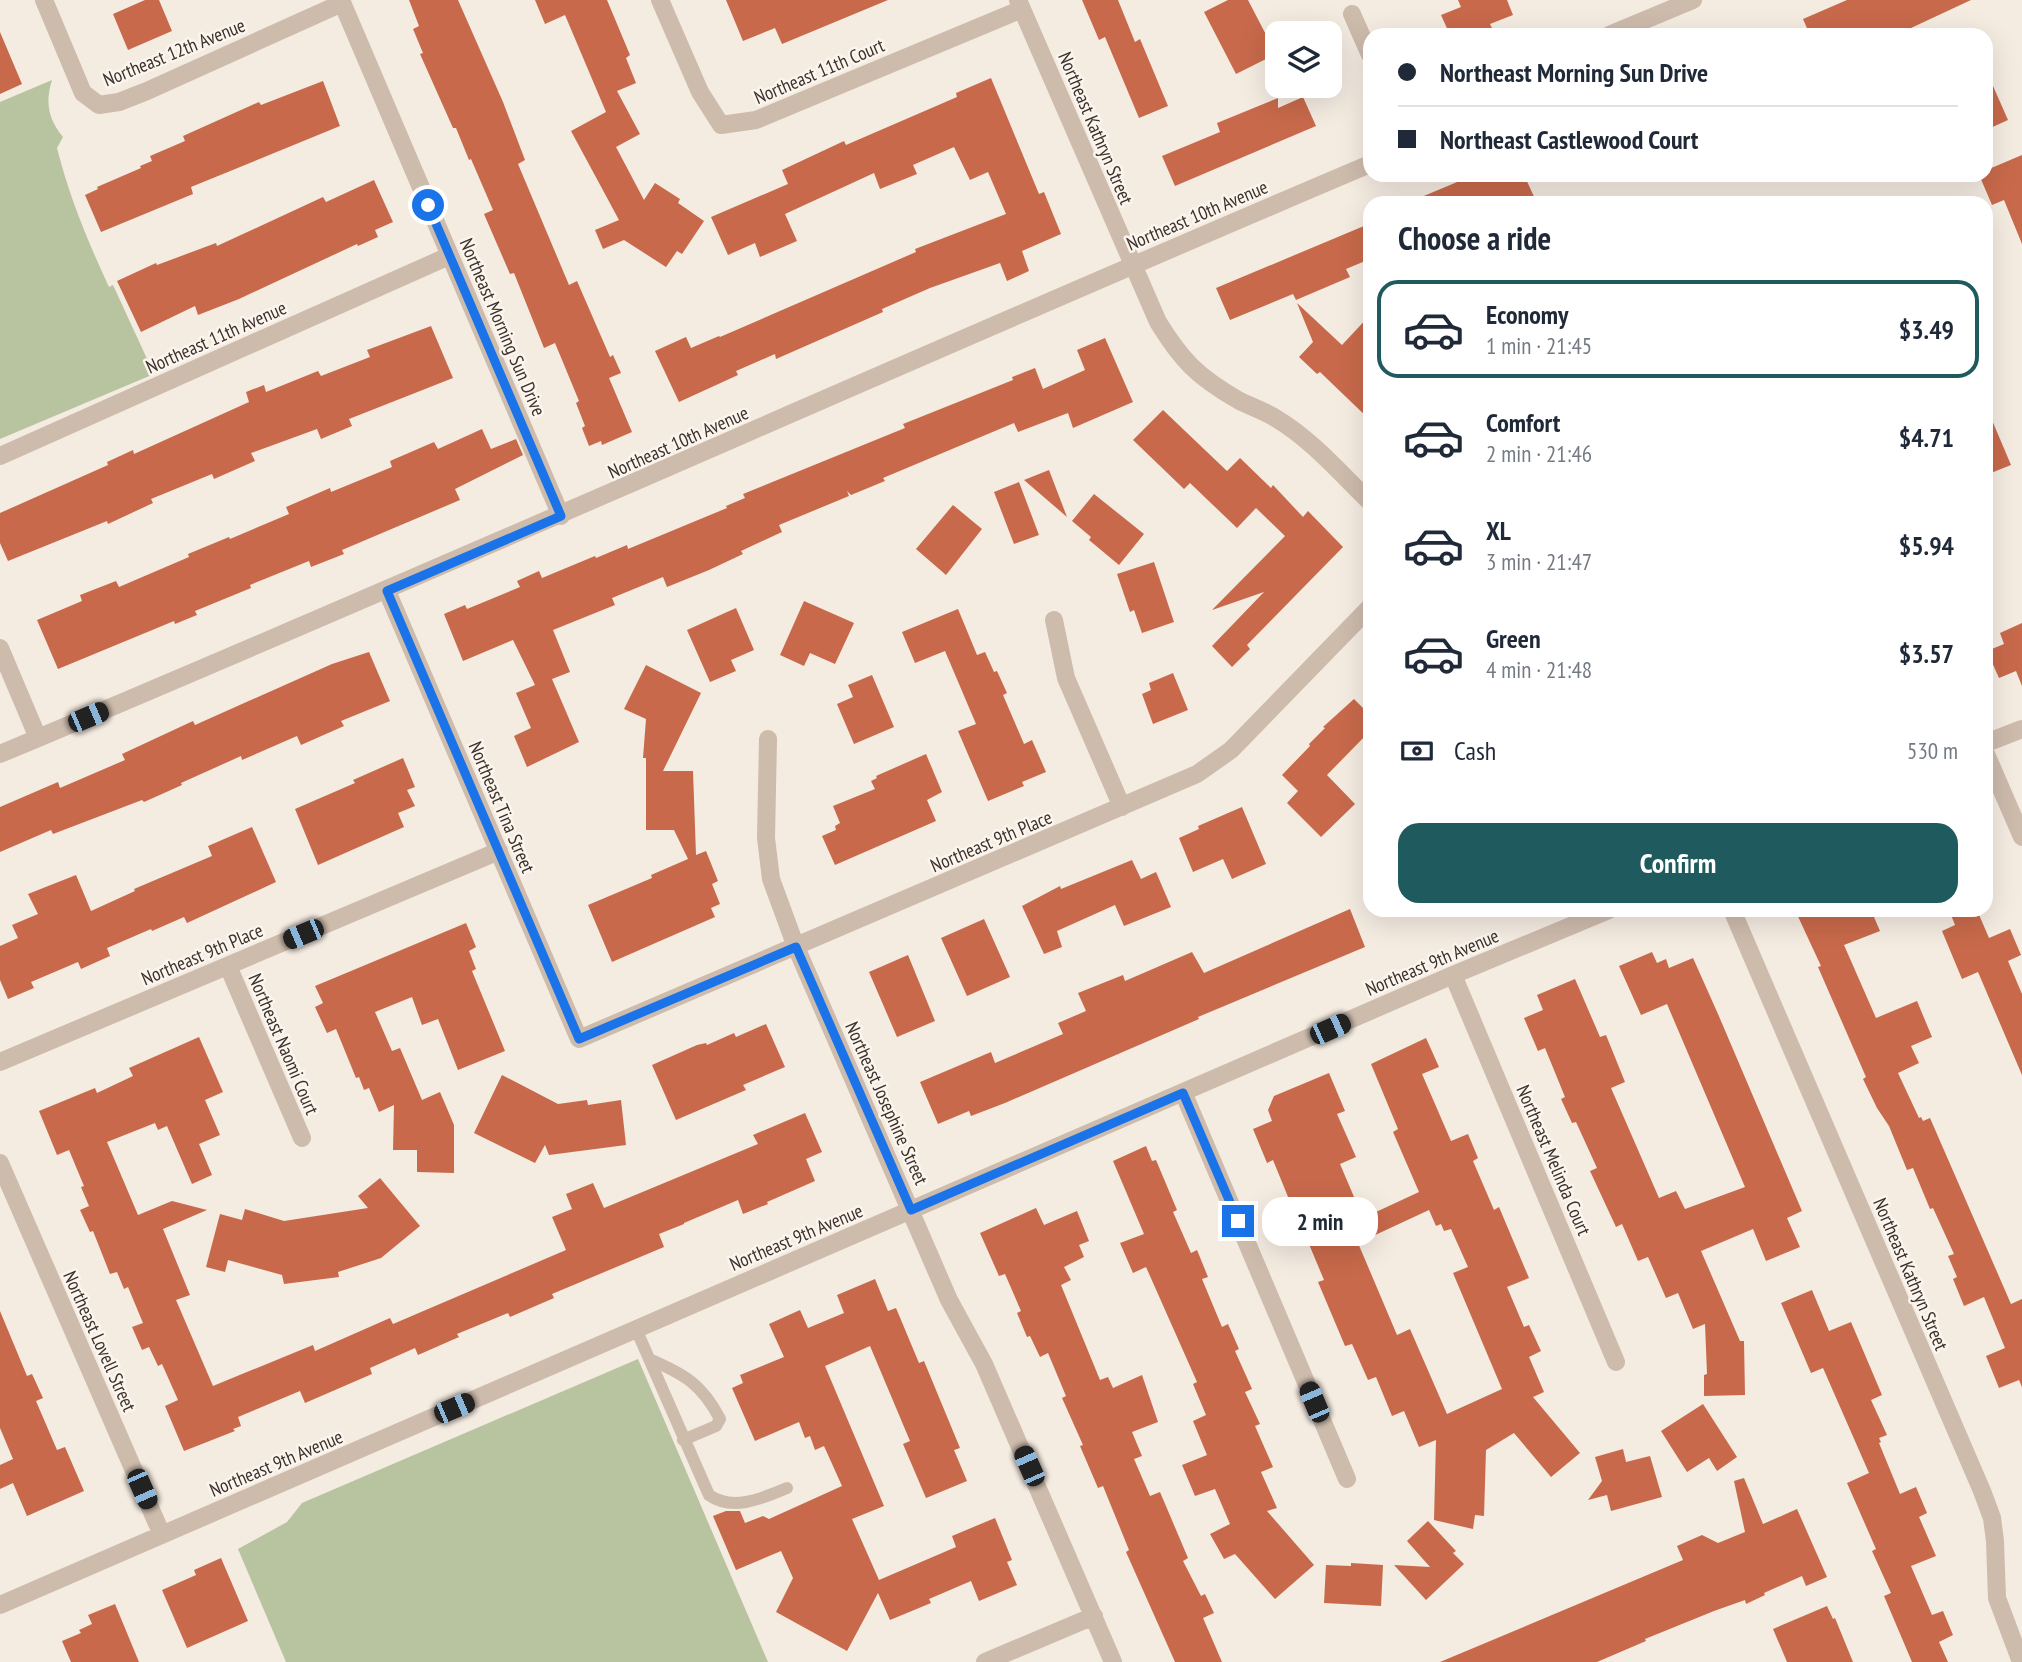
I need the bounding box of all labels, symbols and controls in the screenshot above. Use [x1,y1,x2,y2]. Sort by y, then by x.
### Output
street label: Northeast 12th Avenue [99,13,249,91]
map controls [1265,21,1342,98]
button: layers [1265,21,1342,98]
street label: Northeast 11th Court [750,32,888,109]
street label: Northeast Kathryn Street [1053,48,1139,208]
text: Northeast Morning Sun Drive [1440,56,1708,89]
text: Northeast Castlewood Court [1440,123,1698,156]
street label: Northeast 10th Avenue [1123,174,1271,256]
route start [412,189,444,221]
text: Choose a ride [1398,217,1551,259]
street label: Northeast Morning Sun Drive [455,235,551,420]
street label: Northeast 11th Avenue [142,295,290,379]
icon: car [1402,298,1465,361]
text: Economy [1486,298,1568,331]
text: $3.49 [1899,313,1954,346]
text: 1 min · 21:45 [1486,331,1592,360]
street label: Northeast 10th Avenue [604,400,752,484]
icon: car [1402,406,1465,469]
text: Comfort [1486,406,1560,439]
text: $4.71 [1899,421,1954,454]
text: 2 min · 21:46 [1486,439,1592,468]
icon: car [1402,514,1465,577]
text: XL [1486,514,1511,547]
text: $5.94 [1899,529,1954,562]
text: 3 min · 21:47 [1486,547,1592,576]
icon: car [1402,622,1465,685]
text: Green [1486,622,1541,655]
text: $3.57 [1899,637,1954,670]
text: 4 min · 21:48 [1486,655,1592,684]
car [65,699,112,735]
icon: cash [1398,732,1436,770]
text: Cash [1454,734,1496,767]
text: 530 m [1907,736,1958,765]
street label: Northeast Tina Street [464,738,541,877]
street label: Northeast 9th Place [927,805,1056,877]
button: Confirm [1398,823,1958,903]
car [280,916,327,952]
street label: Northeast 9th Place [138,918,267,990]
street label: Northeast 9th Avenue [1362,923,1502,1001]
street label: Northeast Naomi Court [243,970,325,1119]
car [1307,1011,1354,1047]
street label: Northeast Josephine Street [840,1018,934,1189]
street label: Northeast Melinda Court [1511,1081,1597,1240]
street label: Northeast Kathryn Street [1868,1194,1954,1354]
callout: 2 min [1262,1196,1378,1246]
street label: Northeast 9th Avenue [726,1198,866,1276]
route end [1222,1205,1254,1237]
text: 2 min [1297,1207,1343,1236]
street label: Northeast Lovell Street [58,1267,142,1416]
car [1297,1379,1332,1425]
car [431,1390,478,1426]
street label: Northeast 9th Avenue [206,1424,346,1502]
car [1011,1443,1048,1489]
car [124,1466,161,1512]

